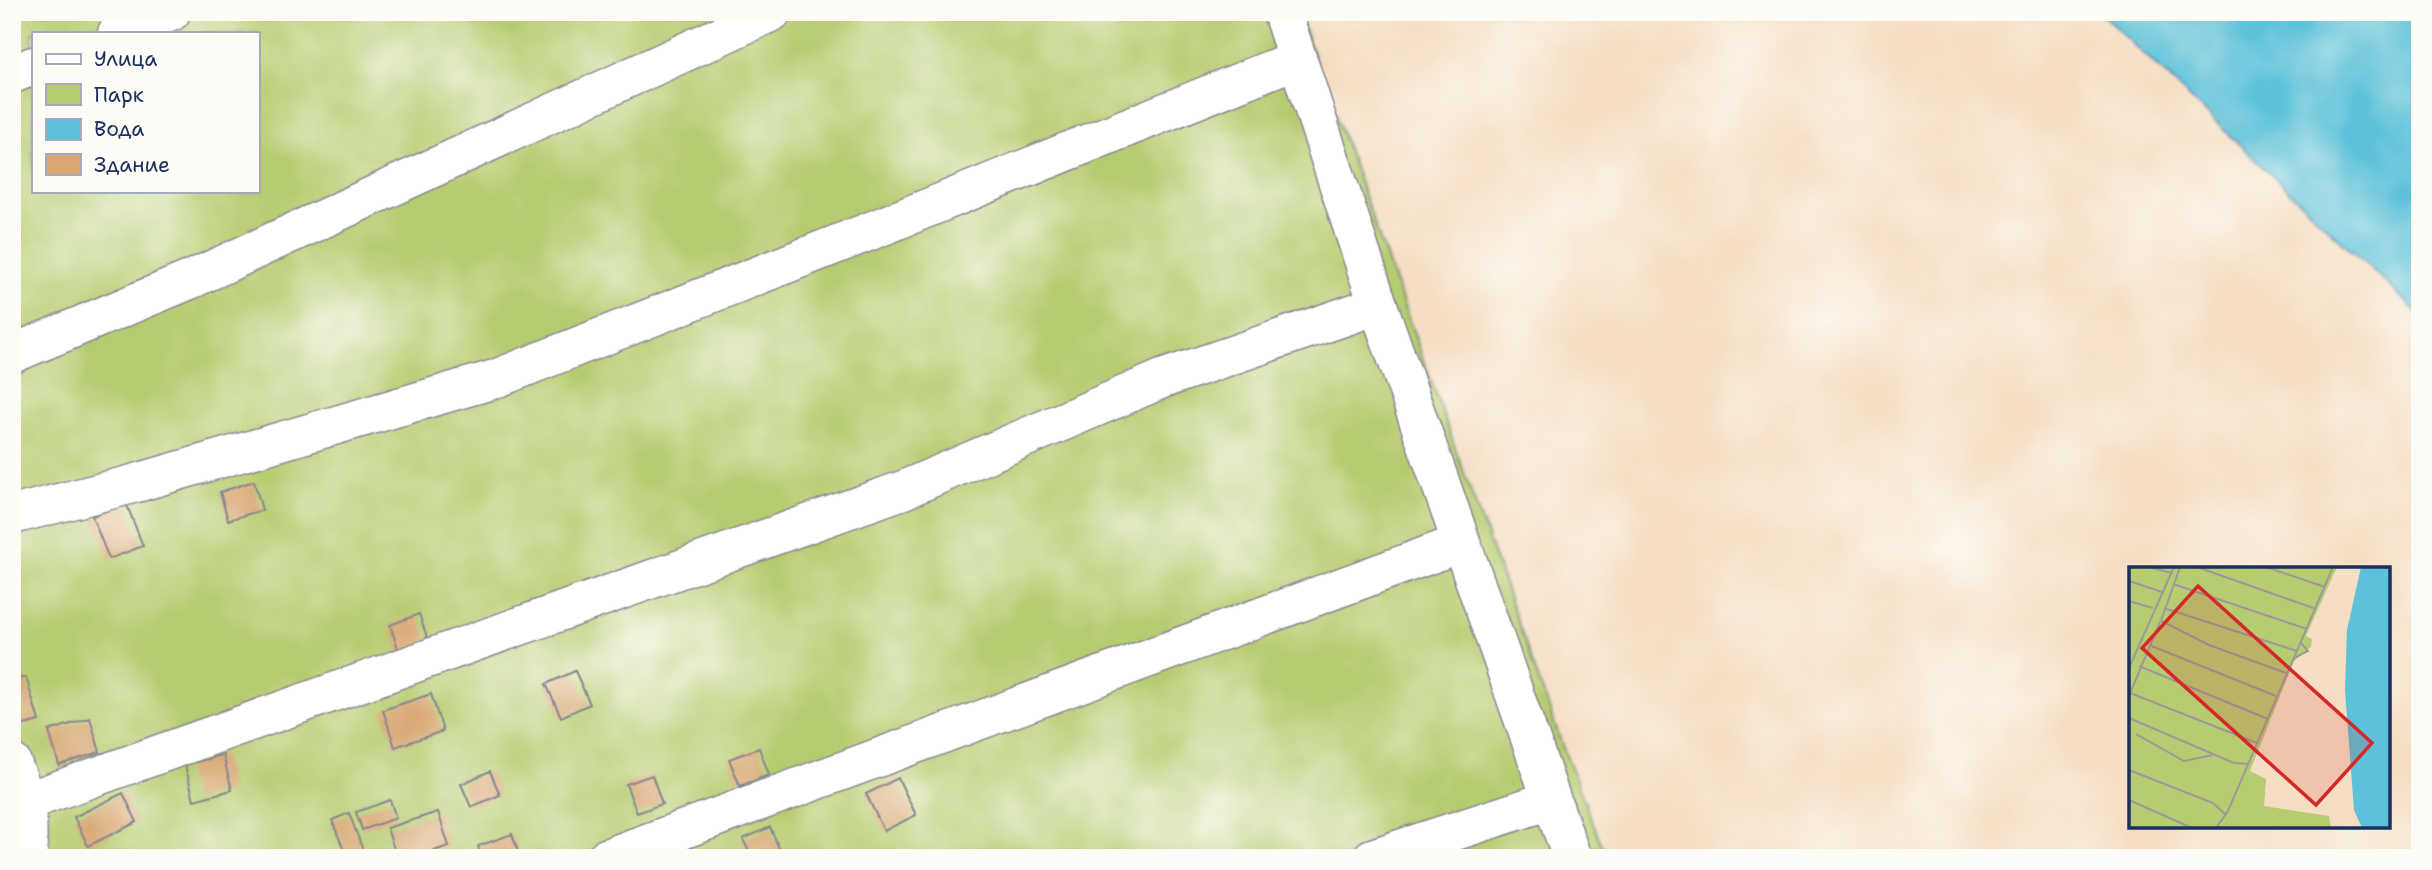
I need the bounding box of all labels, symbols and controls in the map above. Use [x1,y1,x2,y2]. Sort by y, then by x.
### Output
legend [32,32,259,192]
text: Улица [94,45,157,73]
text: Парк [94,81,144,109]
text: Вода [94,115,144,143]
text: Здание [94,151,170,179]
inset map [2129,567,2390,828]

